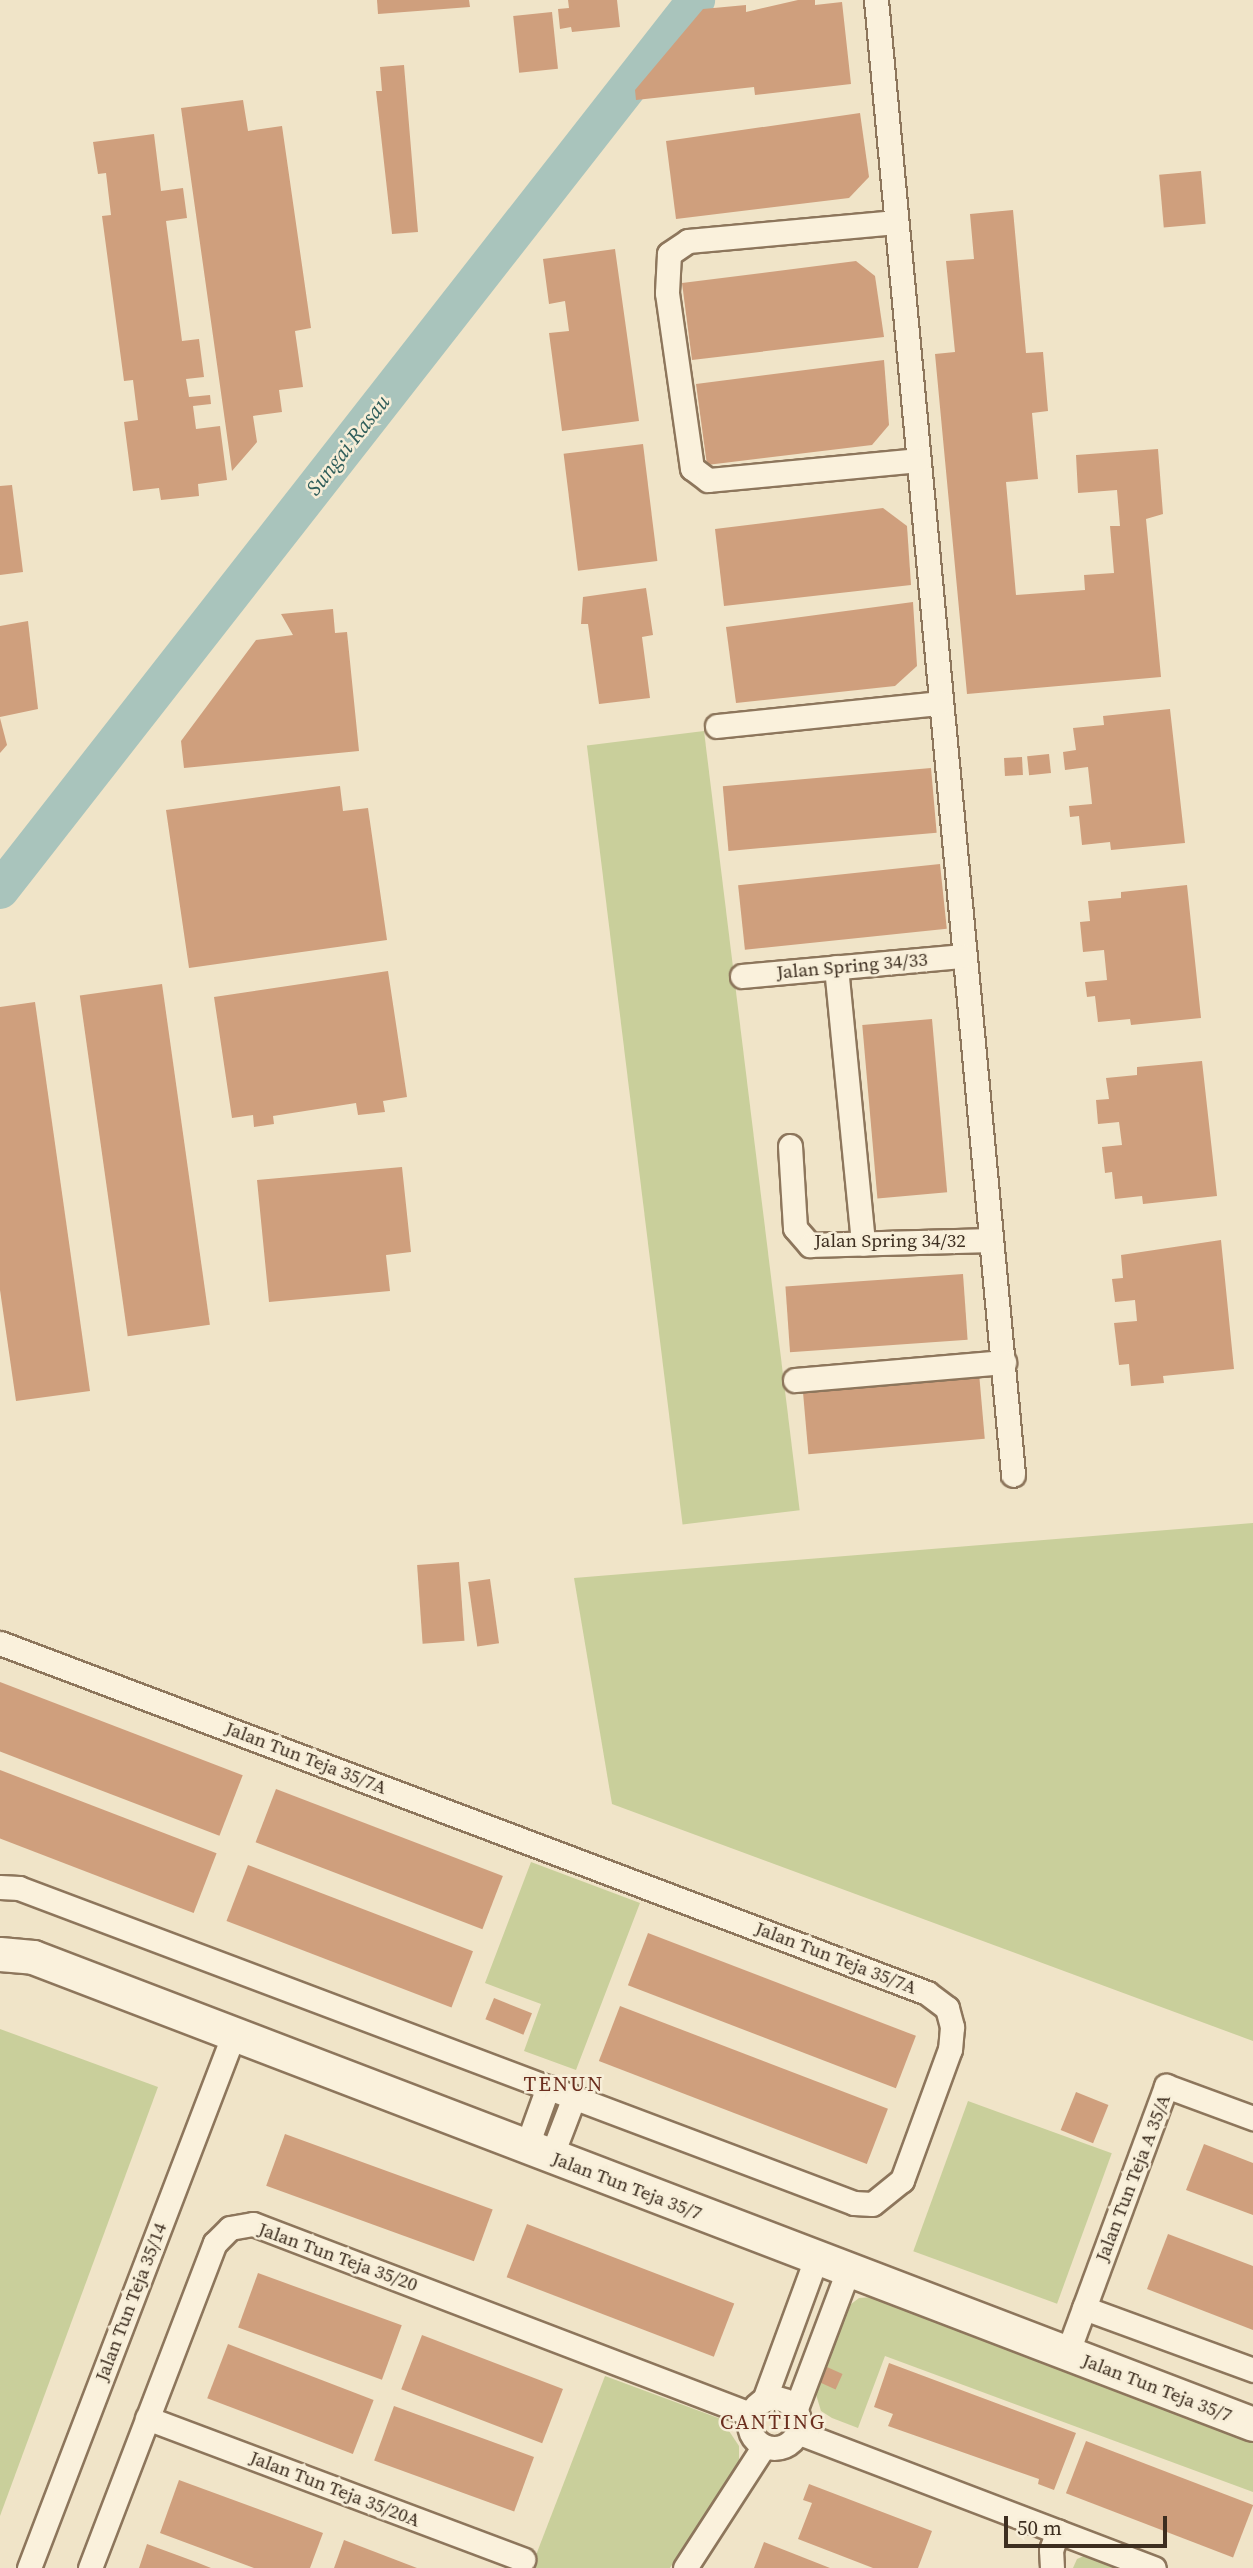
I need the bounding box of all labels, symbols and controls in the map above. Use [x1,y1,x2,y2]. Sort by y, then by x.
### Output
water label: Sungai Rasau [301,390,395,500]
street label: Jalan Spring 34/33 [775,948,929,984]
street label: Jalan Spring 34/32 [814,1230,966,1252]
street label: Jalan Tun Teja 35/7A [222,1717,390,1799]
street label: Jalan Tun Teja 35/7A [752,1917,920,1999]
district label: TENUN [524,2071,604,2097]
street label: Jalan Tun Teja A 35/A [1090,2091,1176,2265]
street label: Jalan Tun Teja 35/7 [549,2147,705,2225]
street label: Jalan Tun Teja 35/20 [255,2217,421,2297]
street label: Jalan Tun Teja 35/14 [90,2219,172,2385]
street label: Jalan Tun Teja 35/7 [1079,2349,1235,2427]
district label: CANTING [721,2409,825,2435]
street label: Jalan Tun Teja 35/20A [246,2446,424,2532]
scale bar [1008,2502,1171,2546]
text: 50 m [1017,2513,1062,2542]

